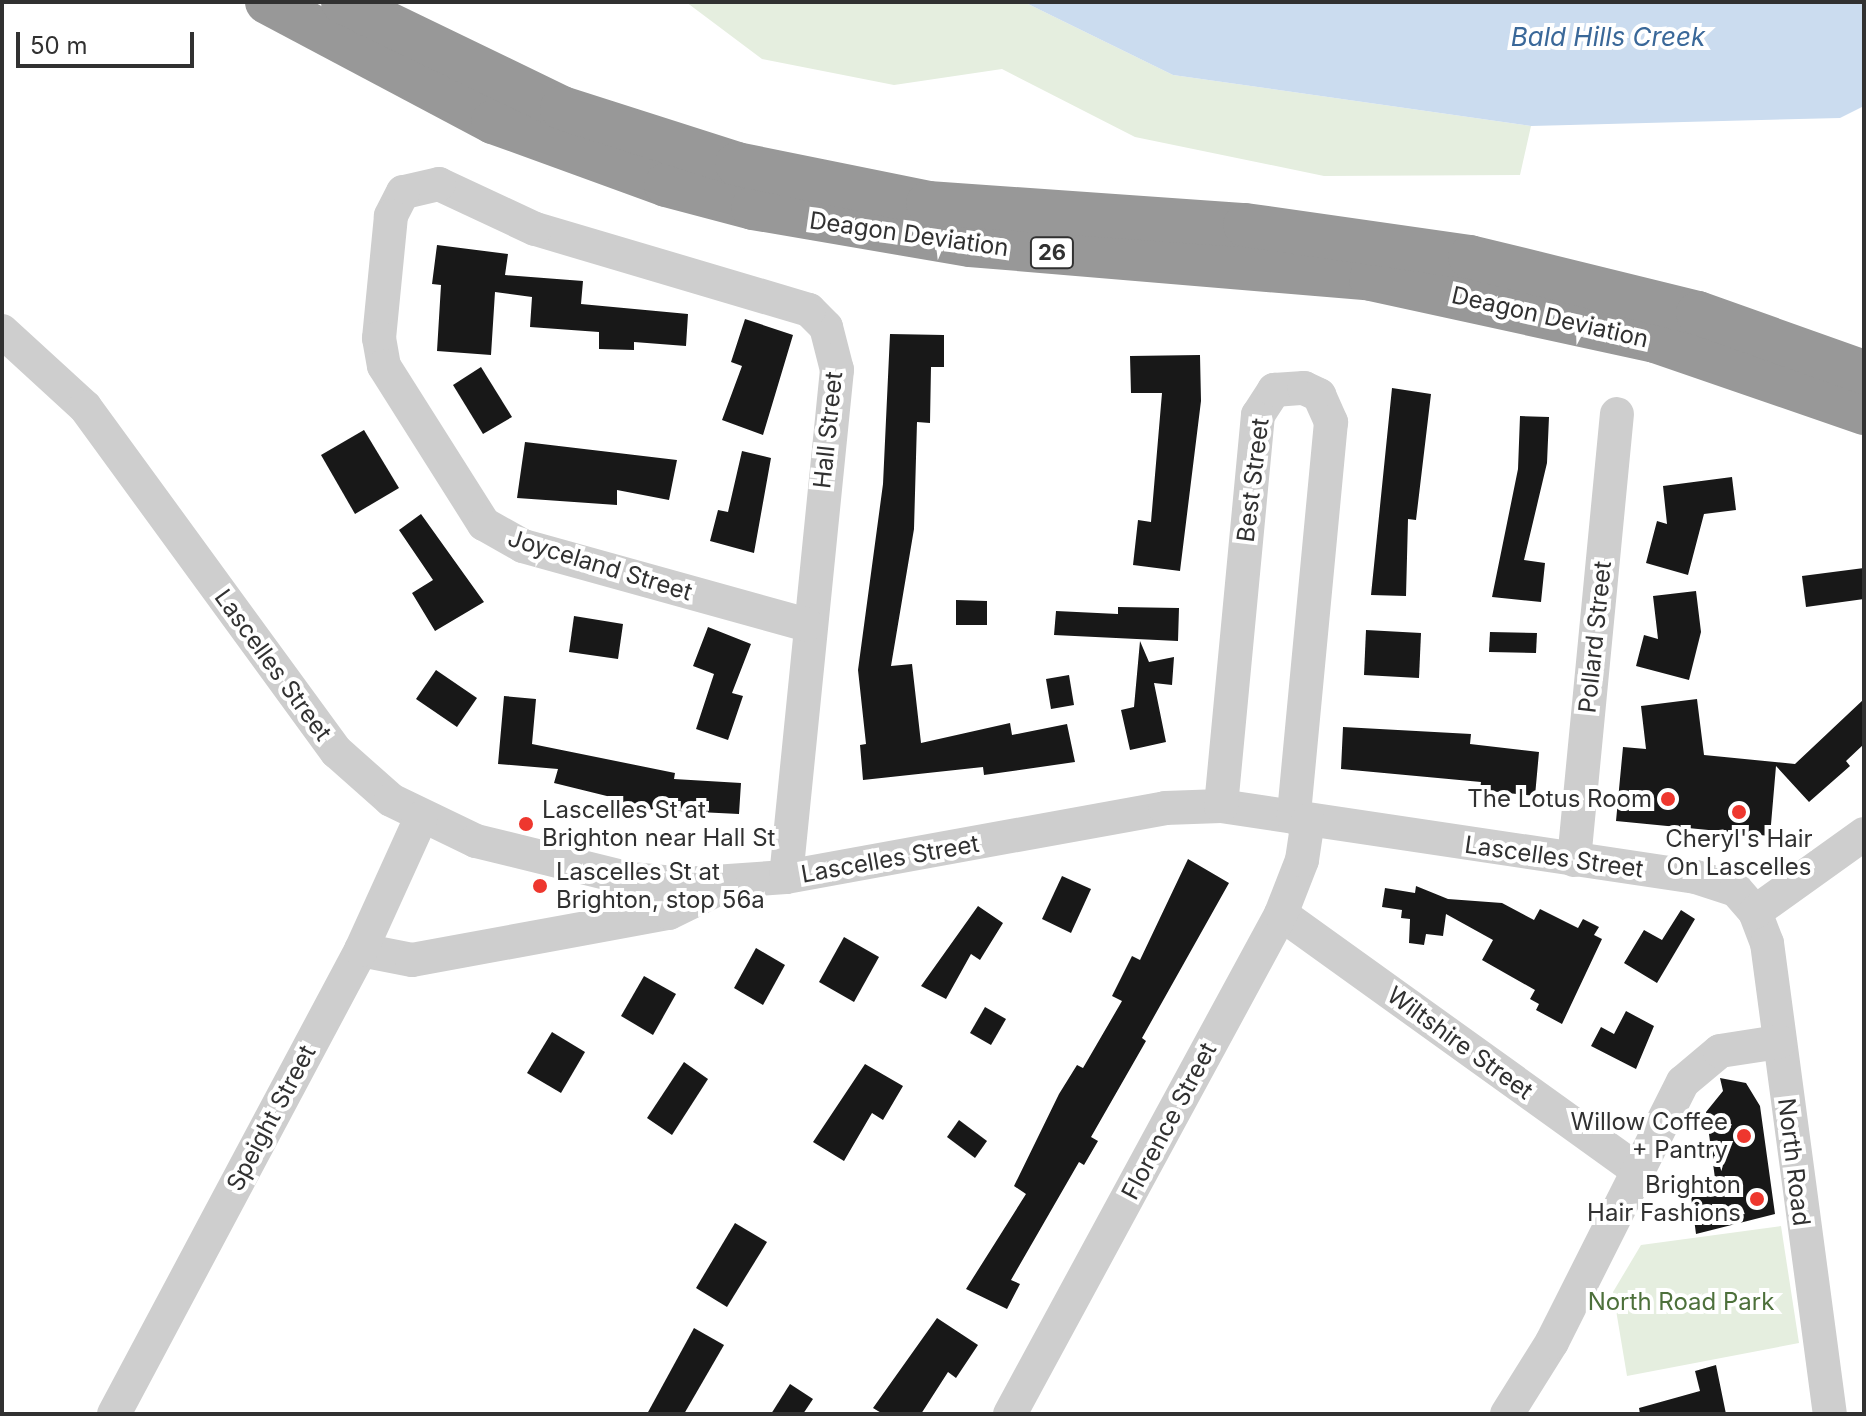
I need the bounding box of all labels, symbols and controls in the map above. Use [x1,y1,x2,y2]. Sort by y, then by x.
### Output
scale bar [20,16,198,66]
water label: Bald Hills Creek [1511,21,1705,53]
text: 50 m [30,31,88,60]
street label: Deagon Deviation [808,206,1010,262]
road number: 26 [1028,235,1076,271]
street label: Deagon Deviation [1449,280,1651,354]
street label: Hall Street [808,370,848,490]
street label: Best Street [1231,416,1275,544]
street label: Joyceland Street [504,523,696,607]
street label: Pollard Street [1573,560,1617,714]
street label: Lascelles Street [208,584,338,746]
place label: The Lotus Room [1467,785,1652,813]
marker: The Lotus Room [1659,790,1677,808]
place label: Lascelles St at Brighton near Hall St [542,796,775,852]
marker: Cheryl's Hair On Lascelles [1730,803,1748,821]
marker: Lascelles St at Brighton near Hall St [517,815,535,833]
place label: Cheryl's Hair On Lascelles [1665,825,1813,881]
street label: Lascelles Street [799,829,981,889]
street label: Lascelles Street [1463,830,1645,884]
place label: Lascelles St at Brighton, stop 56a [556,858,765,914]
marker: Lascelles St at Brighton, stop 56a [531,877,549,895]
street label: Wiltshire Street [1382,981,1538,1105]
street label: Florence Street [1116,1038,1222,1204]
street label: Speight Street [220,1040,322,1196]
street label: North Road [1772,1096,1816,1228]
place label: Willow Coffee + Pantry [1571,1108,1728,1164]
marker: Willow Coffee + Pantry [1735,1127,1753,1145]
place label: Brighton Hair Fashions [1587,1171,1741,1227]
marker: Brighton Hair Fashions [1748,1190,1766,1208]
park label: North Road Park [1588,1288,1774,1316]

